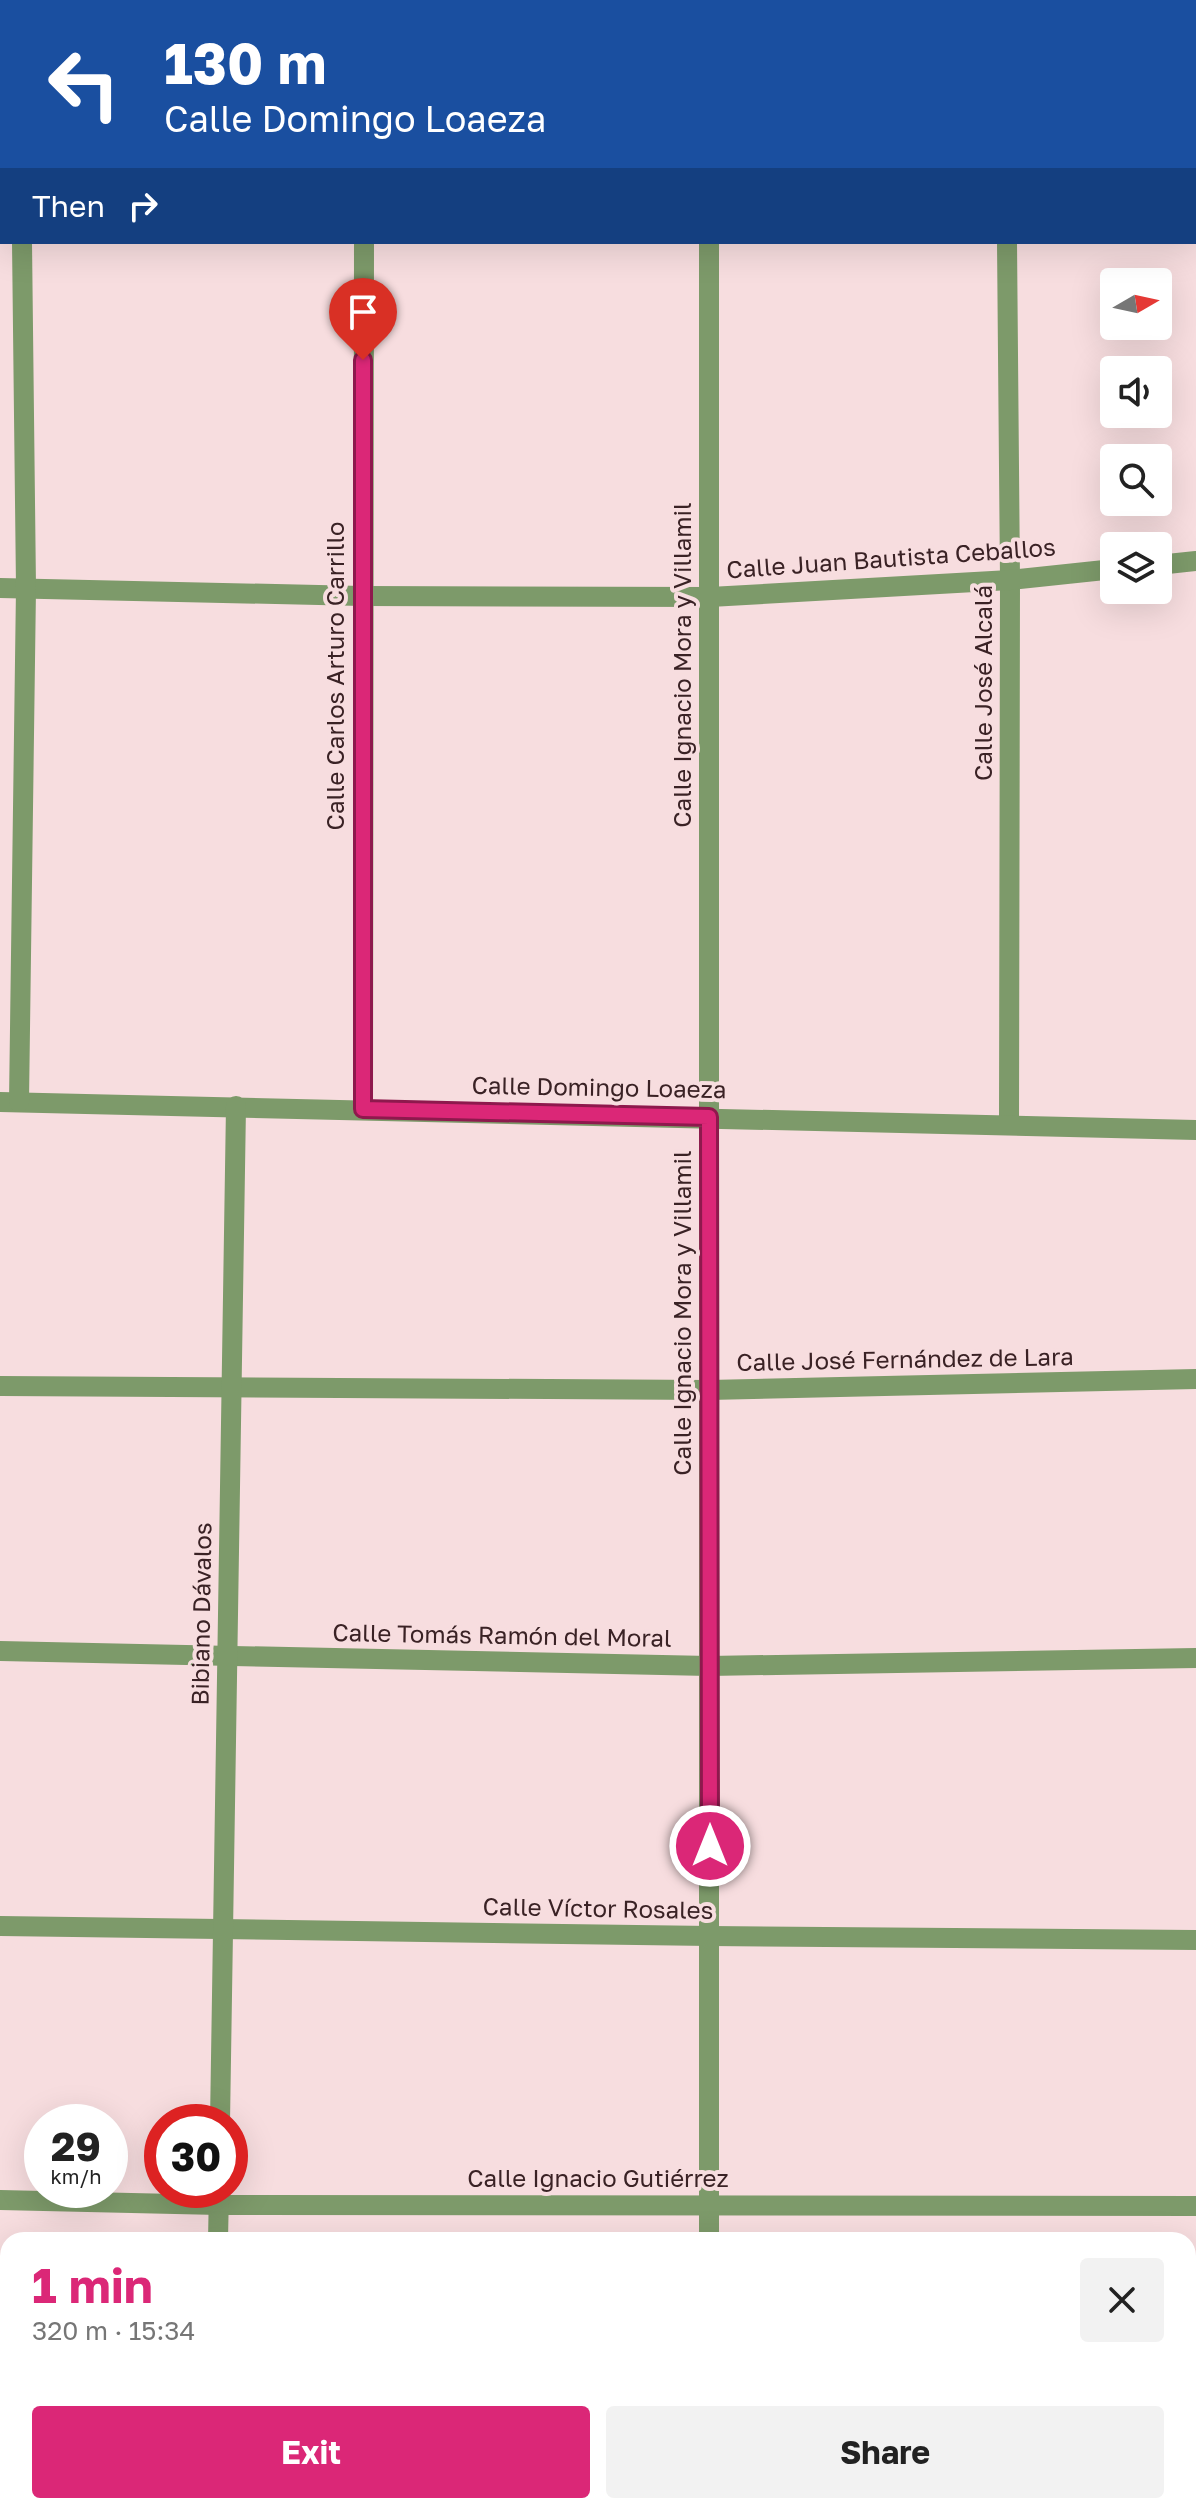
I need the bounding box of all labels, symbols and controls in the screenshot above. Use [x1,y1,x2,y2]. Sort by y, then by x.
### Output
text: 130 m [164,29,326,96]
icon: left [32,32,136,136]
text: Calle Domingo Loaeza [164,97,546,140]
icon: right [121,184,165,228]
text: Then [32,188,105,224]
north arrow [1100,268,1172,340]
map controls [1100,268,1172,604]
pin [329,278,397,360]
icon: arrive [341,290,385,334]
button: sound [1100,356,1172,428]
button: search [1100,444,1172,516]
street label: Calle Ignacio Mora y Villamil [667,502,696,828]
street label: Calle Carlos Arturo Carrillo [320,522,349,830]
street label: Calle Juan Bautista Ceballos [725,532,1056,583]
button: layers [1100,532,1172,604]
street label: Calle José Alcalá [968,585,997,781]
street label: Calle Domingo Loaeza [471,1070,727,1103]
street label: Calle Ignacio Mora y Villamil [667,1150,696,1476]
street label: Calle José Fernández de Lara [736,1341,1074,1376]
street label: Bibiano Dávalos [184,1522,217,1706]
street label: Calle Tomás Ramón del Moral [332,1617,672,1652]
position arrow [668,1804,752,1888]
street label: Calle Víctor Rosales [482,1891,714,1924]
speed limit sign: 30 [144,2104,248,2208]
text: 29 [51,2122,101,2170]
street label: Calle Ignacio Gutiérrez [467,2163,729,2192]
text: km/h [51,2164,101,2188]
text: 1 min [32,2256,153,2314]
button: close [1080,2258,1164,2342]
text: 320 m · 15:34 [32,2315,195,2346]
button: Exit [32,2406,590,2498]
button: Share [606,2406,1164,2498]

